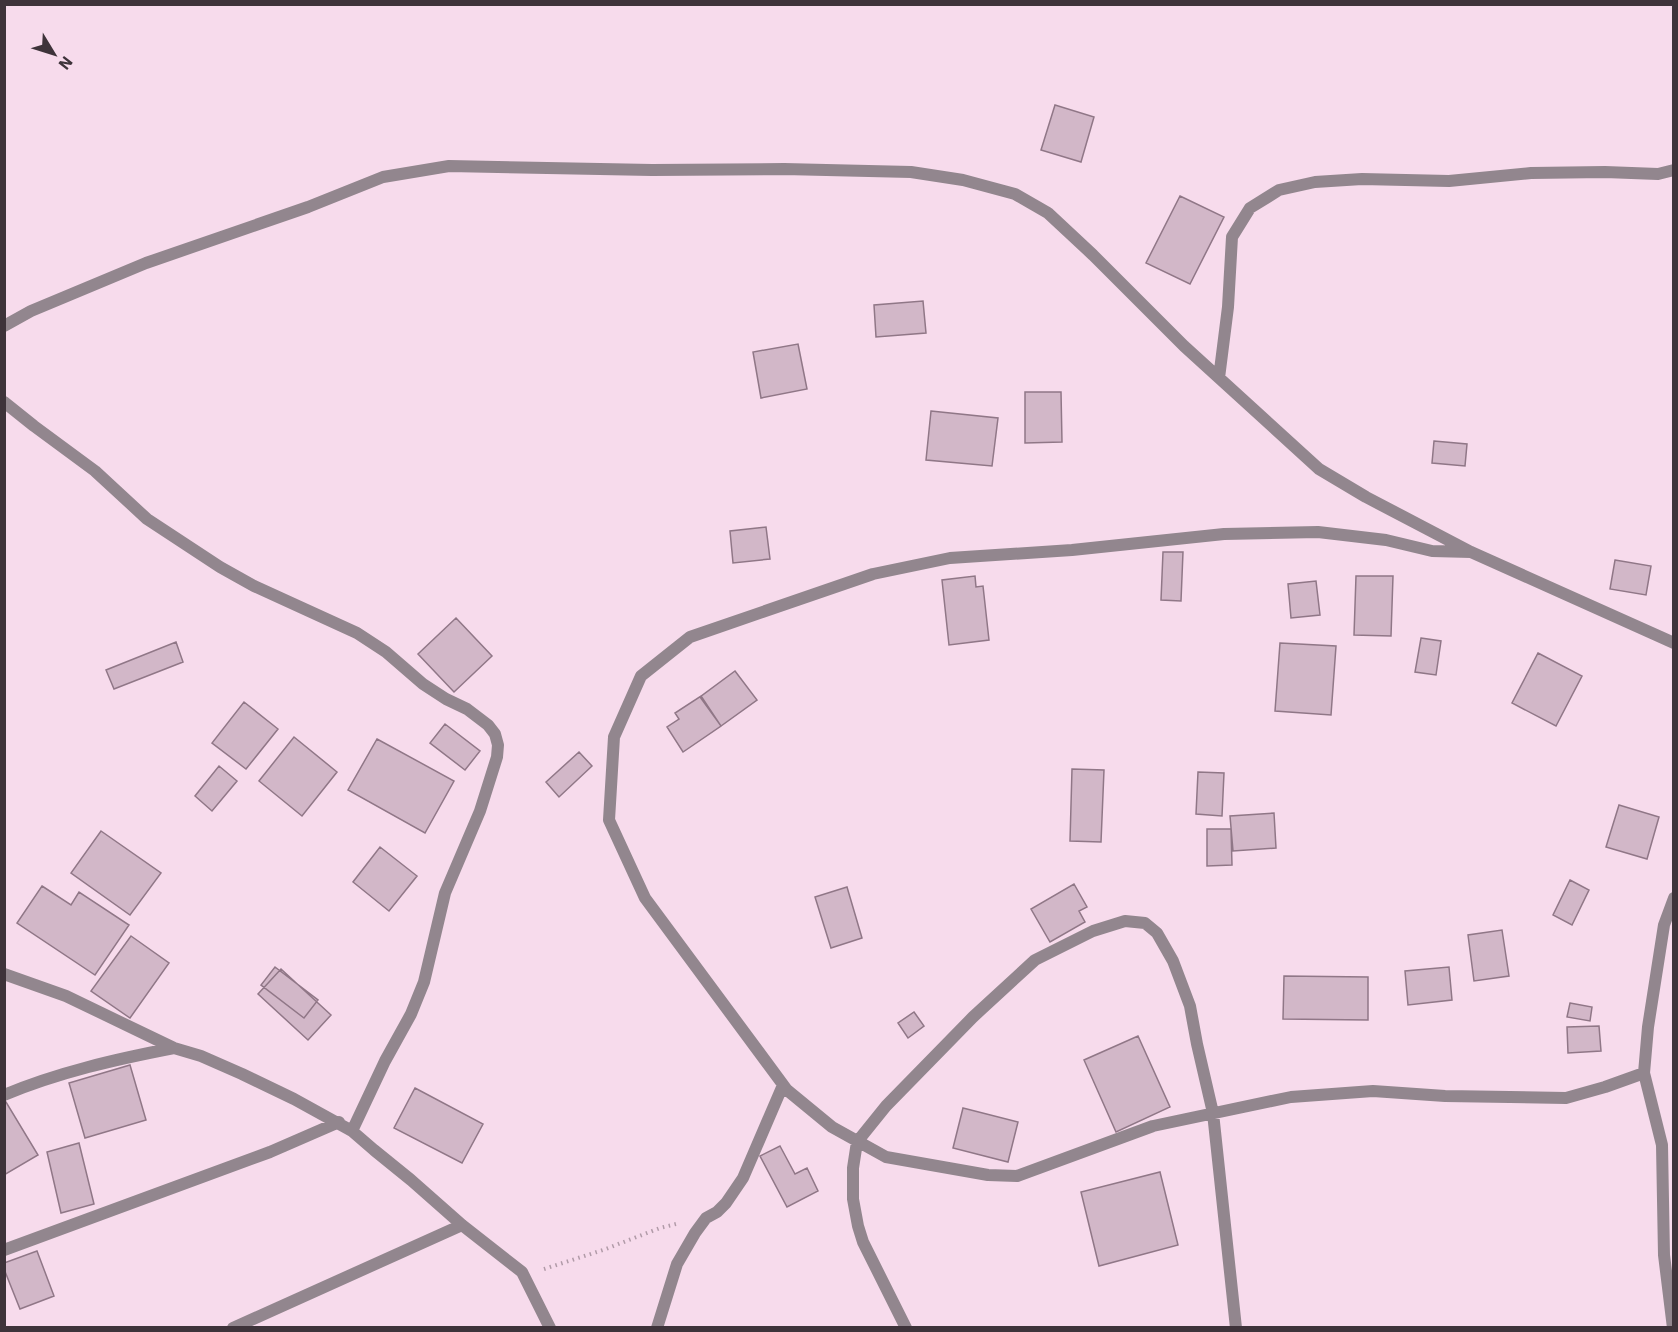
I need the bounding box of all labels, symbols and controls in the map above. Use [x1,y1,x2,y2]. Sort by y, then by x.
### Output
north arrow [24,24,84,84]
text: N [54,53,77,74]

